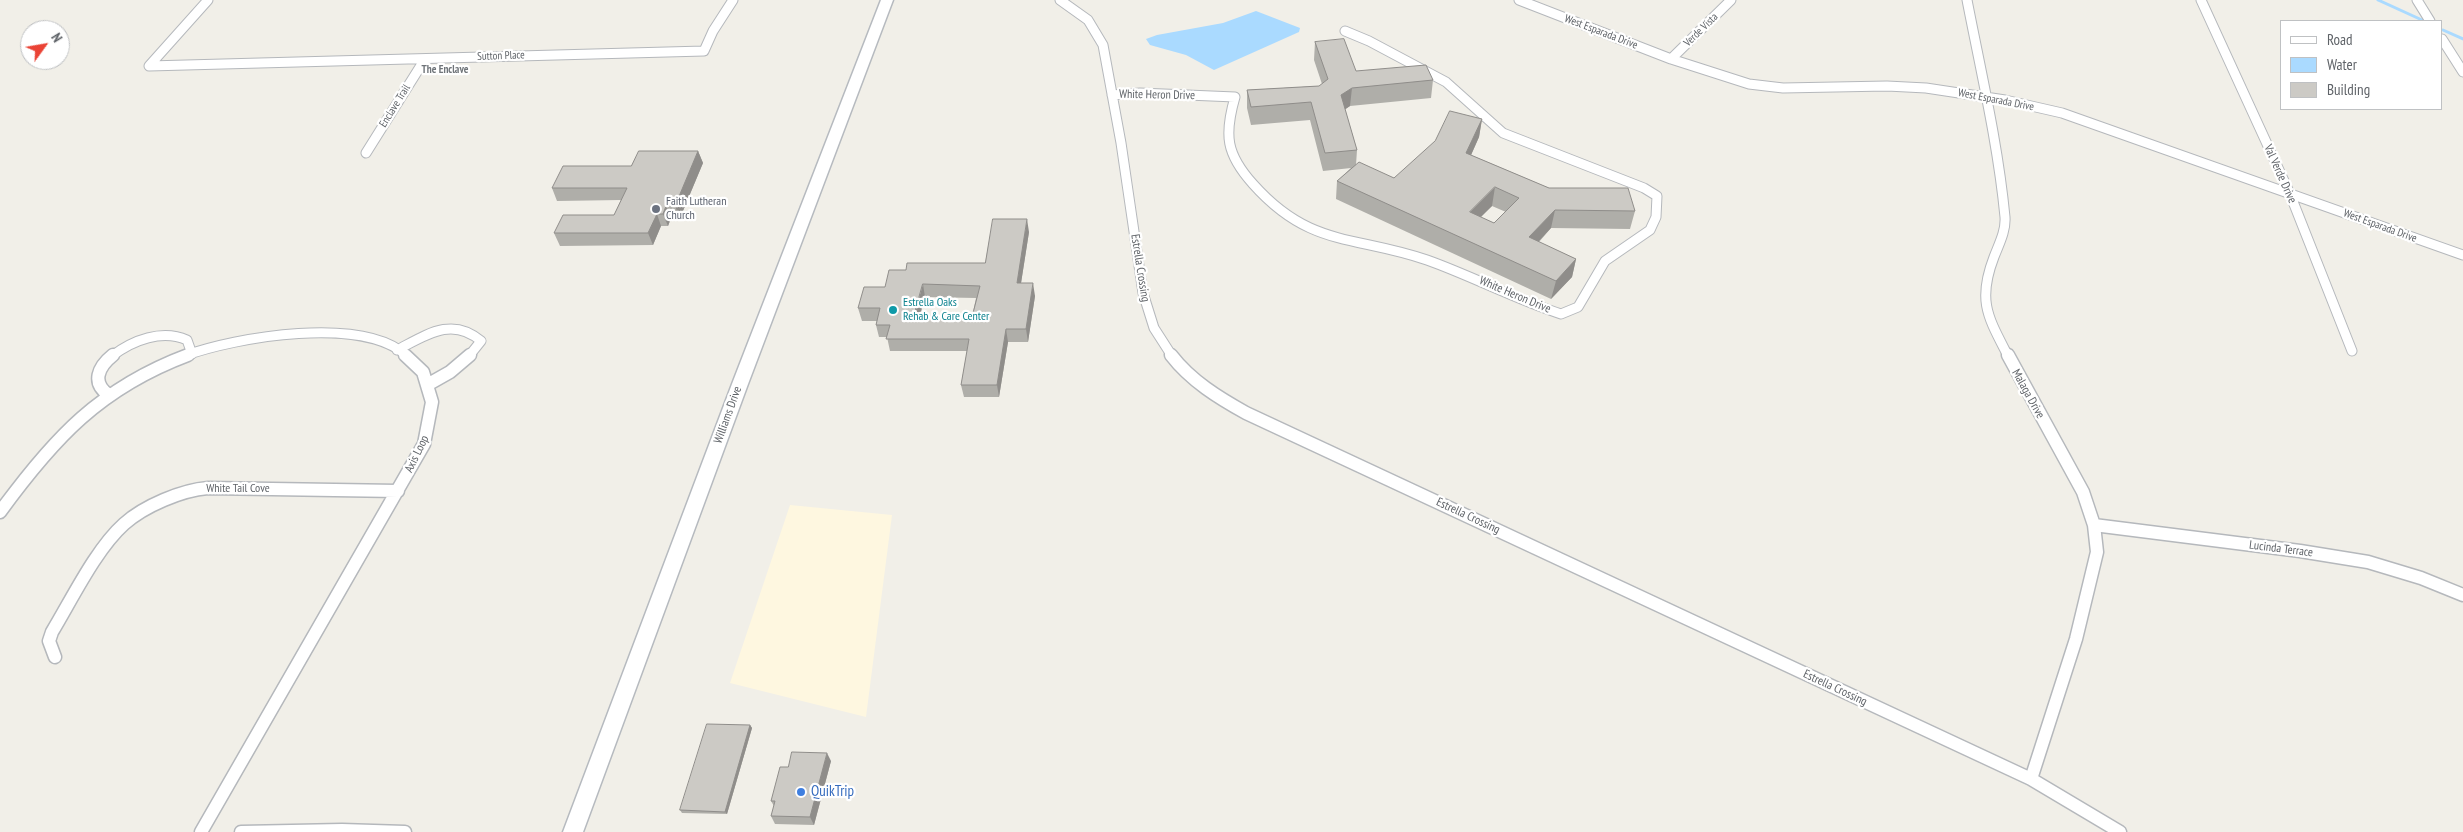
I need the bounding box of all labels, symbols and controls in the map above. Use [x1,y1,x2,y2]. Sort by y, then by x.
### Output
street label: Verde Vista [1681,11,1721,49]
street label: West Esparada Drive [1563,12,1639,52]
north arrow [20,20,70,70]
legend [2280,20,2443,110]
text: N [47,30,67,46]
text: Road [2327,30,2353,49]
street label: Sutton Place [477,49,525,63]
text: Water [2327,55,2357,74]
district label: The Enclave [422,63,468,77]
text: Building [2327,80,2370,99]
street label: Enclave Trail [377,82,413,130]
street label: West Esparada Drive [1957,86,2035,114]
street label: White Heron Drive [1119,87,1195,103]
street label: Val Verde Drive [2261,142,2299,206]
place label: Faith Lutheran Church [666,195,726,223]
marker: Faith Lutheran Church [650,203,662,215]
street label: West Esparada Drive [2342,207,2418,245]
street label: Estrella Crossing [1128,233,1152,303]
street label: White Heron Drive [1477,273,1553,317]
place label: Estrella Oaks Rehab & Care Center [903,296,989,324]
marker: Estrella Oaks Rehab & Care Center [887,304,899,316]
street label: Malaga Drive [2009,367,2047,421]
street label: Williams Drive [711,384,745,446]
street label: Axis Loop [402,433,432,475]
street label: White Tail Cove [206,482,270,496]
street label: Estrella Crossing [1434,495,1502,537]
street label: Lucinda Terrace [2248,538,2314,560]
street label: Estrella Crossing [1801,667,1869,709]
place label: QuikTrip [811,783,854,801]
marker: QuikTrip [795,786,807,798]

